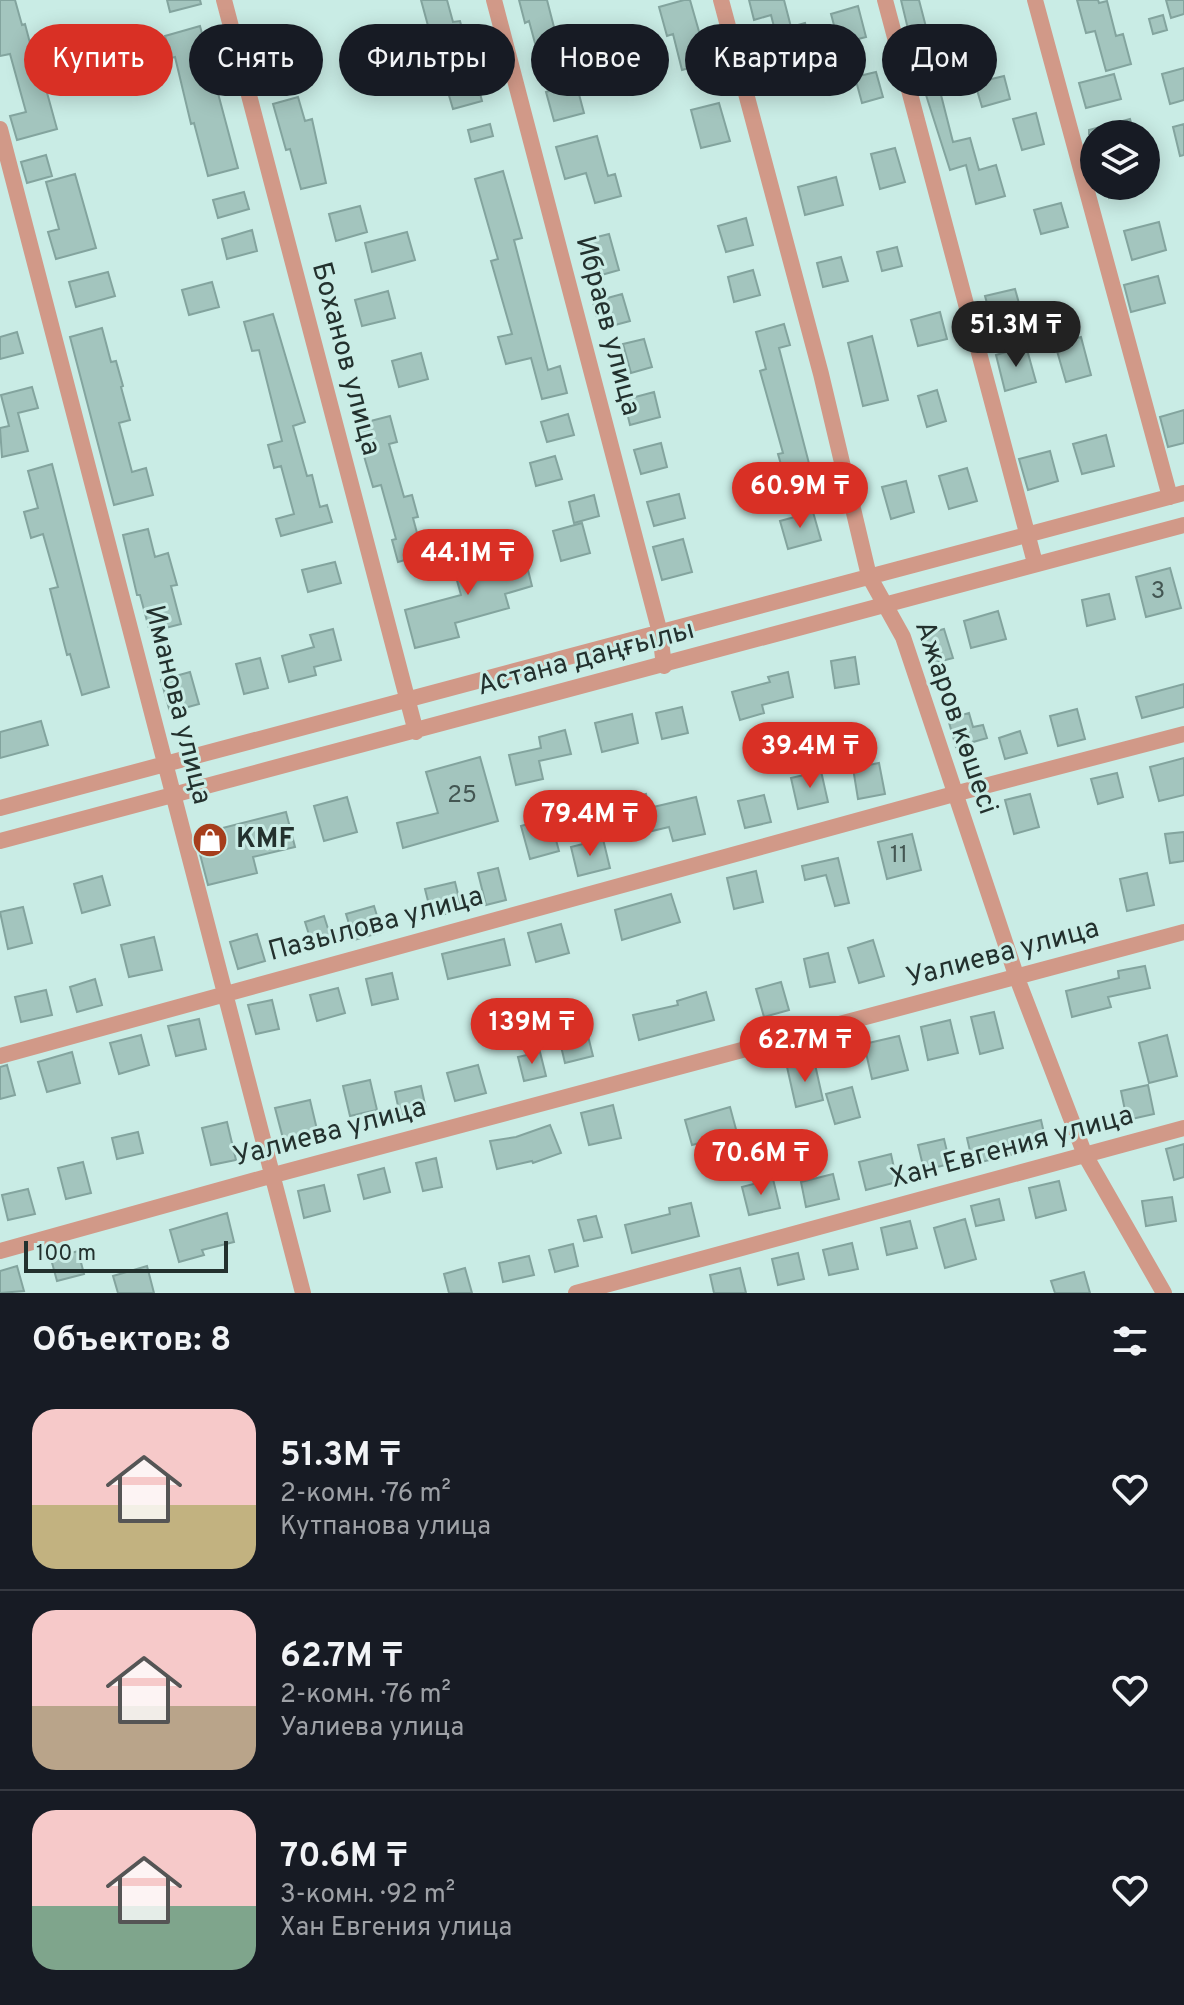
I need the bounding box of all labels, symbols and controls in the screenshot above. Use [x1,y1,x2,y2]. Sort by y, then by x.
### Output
chip: Купить [24,24,173,96]
chip: Снять [189,24,323,96]
chip: Фильтры [339,24,515,96]
chip: Новое [531,24,669,96]
chip: Квартира [685,24,866,96]
chip: Дом [882,24,997,96]
map controls [1080,120,1160,200]
button: layers [1080,120,1160,200]
street label: Ибраев улица [566,232,648,420]
street label: Боханов улица [302,258,388,460]
pin: 51.3M ₸ [942,301,1090,369]
text: 51.3M ₸ [970,310,1062,343]
pin: 60.9M ₸ [726,462,874,530]
text: 60.9M ₸ [750,471,850,504]
pin: 44.1M ₸ [394,529,542,597]
text: 44.1M ₸ [421,538,515,571]
house number: 3 [1151,577,1165,607]
street label: Иманова улица [135,602,219,808]
street label: Астана даңғылы [473,613,699,705]
street label: Ажаров көшесі [905,616,1005,820]
pin: 39.4M ₸ [736,722,884,790]
text: 39.4M ₸ [760,731,860,764]
house number: 25 [447,781,477,811]
pin: 79.4M ₸ [516,790,664,858]
text: 79.4M ₸ [541,799,639,832]
shop icon: KMF [191,821,229,859]
place label: KMF [236,822,295,858]
house number: 11 [890,841,908,871]
street label: Пазылова улица [265,879,487,971]
street label: Уалиева улица [903,911,1103,997]
pin: 139M ₸ [467,998,597,1066]
text: 139M ₸ [489,1007,575,1040]
pin: 62.7M ₸ [731,1016,879,1084]
text: 62.7M ₸ [758,1025,852,1058]
street label: Уалиева улица [230,1090,430,1176]
street label: Хан Евгения улица [887,1098,1137,1198]
pin: 70.6M ₸ [687,1129,835,1197]
text: 70.6M ₸ [712,1138,810,1171]
scale bar [24,1237,228,1273]
text: 100 m [36,1241,96,1268]
icon: filters [1108,1319,1152,1363]
text: Объектов: 8 [32,1320,231,1363]
text: 51.3M ₸ [280,1435,401,1478]
icon: home [96,1441,192,1537]
icon: heart [1108,1467,1152,1511]
text: 2-комн. · 76 m² [280,1478,451,1511]
text: Кутпанова улица [280,1511,491,1544]
text: 62.7M ₸ [280,1636,404,1679]
icon: home [96,1642,192,1738]
icon: heart [1108,1668,1152,1712]
text: 2-комн. · 76 m² [280,1679,451,1712]
text: Уалиева улица [280,1712,464,1745]
text: 70.6M ₸ [280,1836,408,1879]
icon: home [96,1842,192,1938]
icon: heart [1108,1868,1152,1912]
text: 3-комн. · 92 m² [280,1879,455,1912]
text: Хан Евгения улица [280,1912,512,1945]

